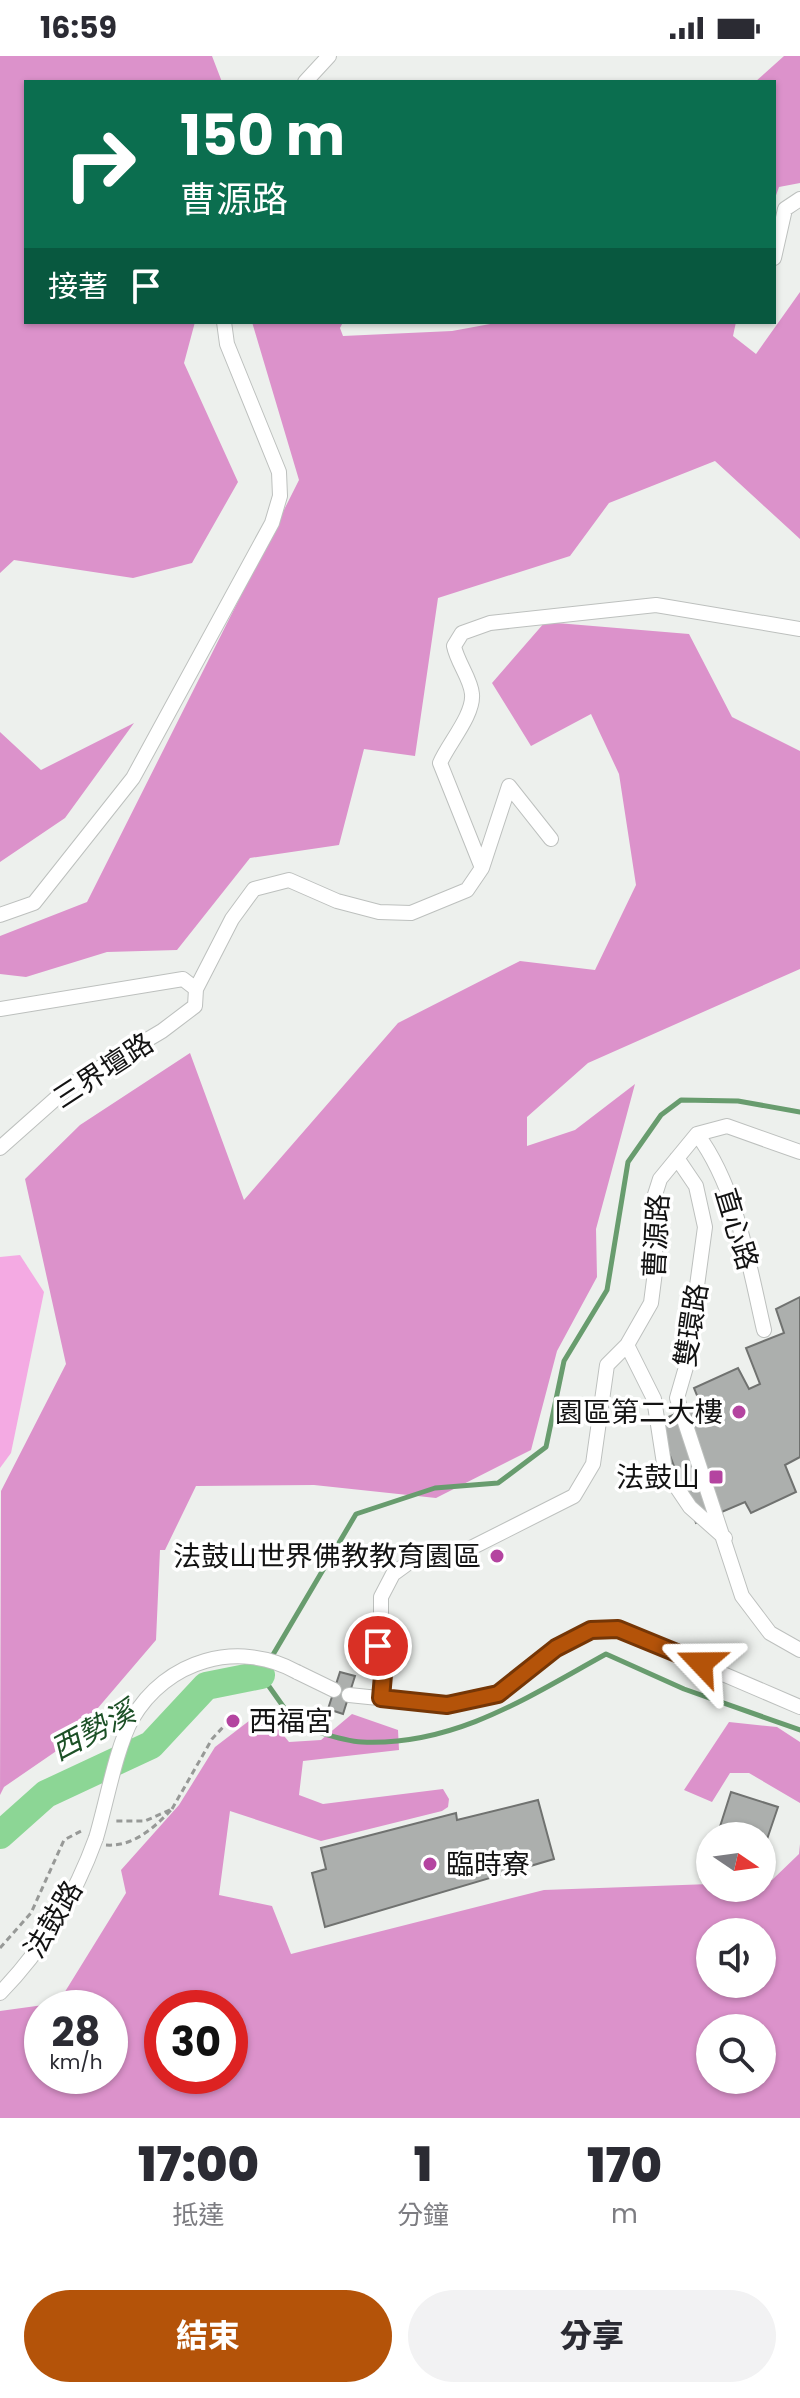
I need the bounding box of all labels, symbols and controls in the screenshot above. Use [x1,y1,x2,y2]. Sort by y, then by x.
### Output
text: 16:59 [40,6,117,49]
text: 150 m [180,96,345,175]
icon: right [48,112,152,216]
text: 曹源路 [180,174,288,225]
icon: arrive [124,264,168,308]
text: 接著 [48,265,108,308]
street label: 三界壇路 [46,1024,161,1117]
street label: 直心路 [706,1183,767,1275]
street label: 曹源路 [635,1193,678,1279]
street label: 雙環路 [666,1281,717,1370]
place label: 園區第二大樓 [555,1393,723,1432]
marker: 園區第二大樓 [730,1403,748,1421]
place label: 法鼓山 [616,1458,700,1497]
marker: 法鼓山 [707,1468,725,1486]
place label: 法鼓山世界佛教教育園區 [173,1537,481,1576]
marker: 法鼓山世界佛教教育園區 [488,1547,506,1565]
pin [344,1612,412,1680]
position arrow [659,1621,743,1705]
icon: arrive [356,1624,400,1668]
water label: 西勢溪 [43,1689,146,1771]
place label: 西福宮 [249,1702,333,1741]
marker: 西福宮 [224,1712,242,1730]
north arrow [696,1822,776,1902]
map controls [696,1822,776,2094]
place label: 臨時寮 [446,1845,530,1884]
marker: 臨時寮 [421,1855,439,1873]
street label: 法鼓路 [15,1873,92,1965]
button: sound [696,1918,776,1998]
speed limit sign: 30 [144,1990,248,2094]
text: 28 [52,2004,100,2060]
button: search [696,2014,776,2094]
text: km/h [49,2048,103,2076]
text: 17:00 [138,2131,259,2198]
text: 1 [414,2131,432,2198]
text: 170 [587,2132,662,2199]
text: m [611,2196,638,2232]
text: 抵達 [172,2197,225,2233]
text: 分鐘 [397,2197,449,2233]
button: 結束 [24,2290,392,2382]
button: 分享 [408,2290,776,2382]

